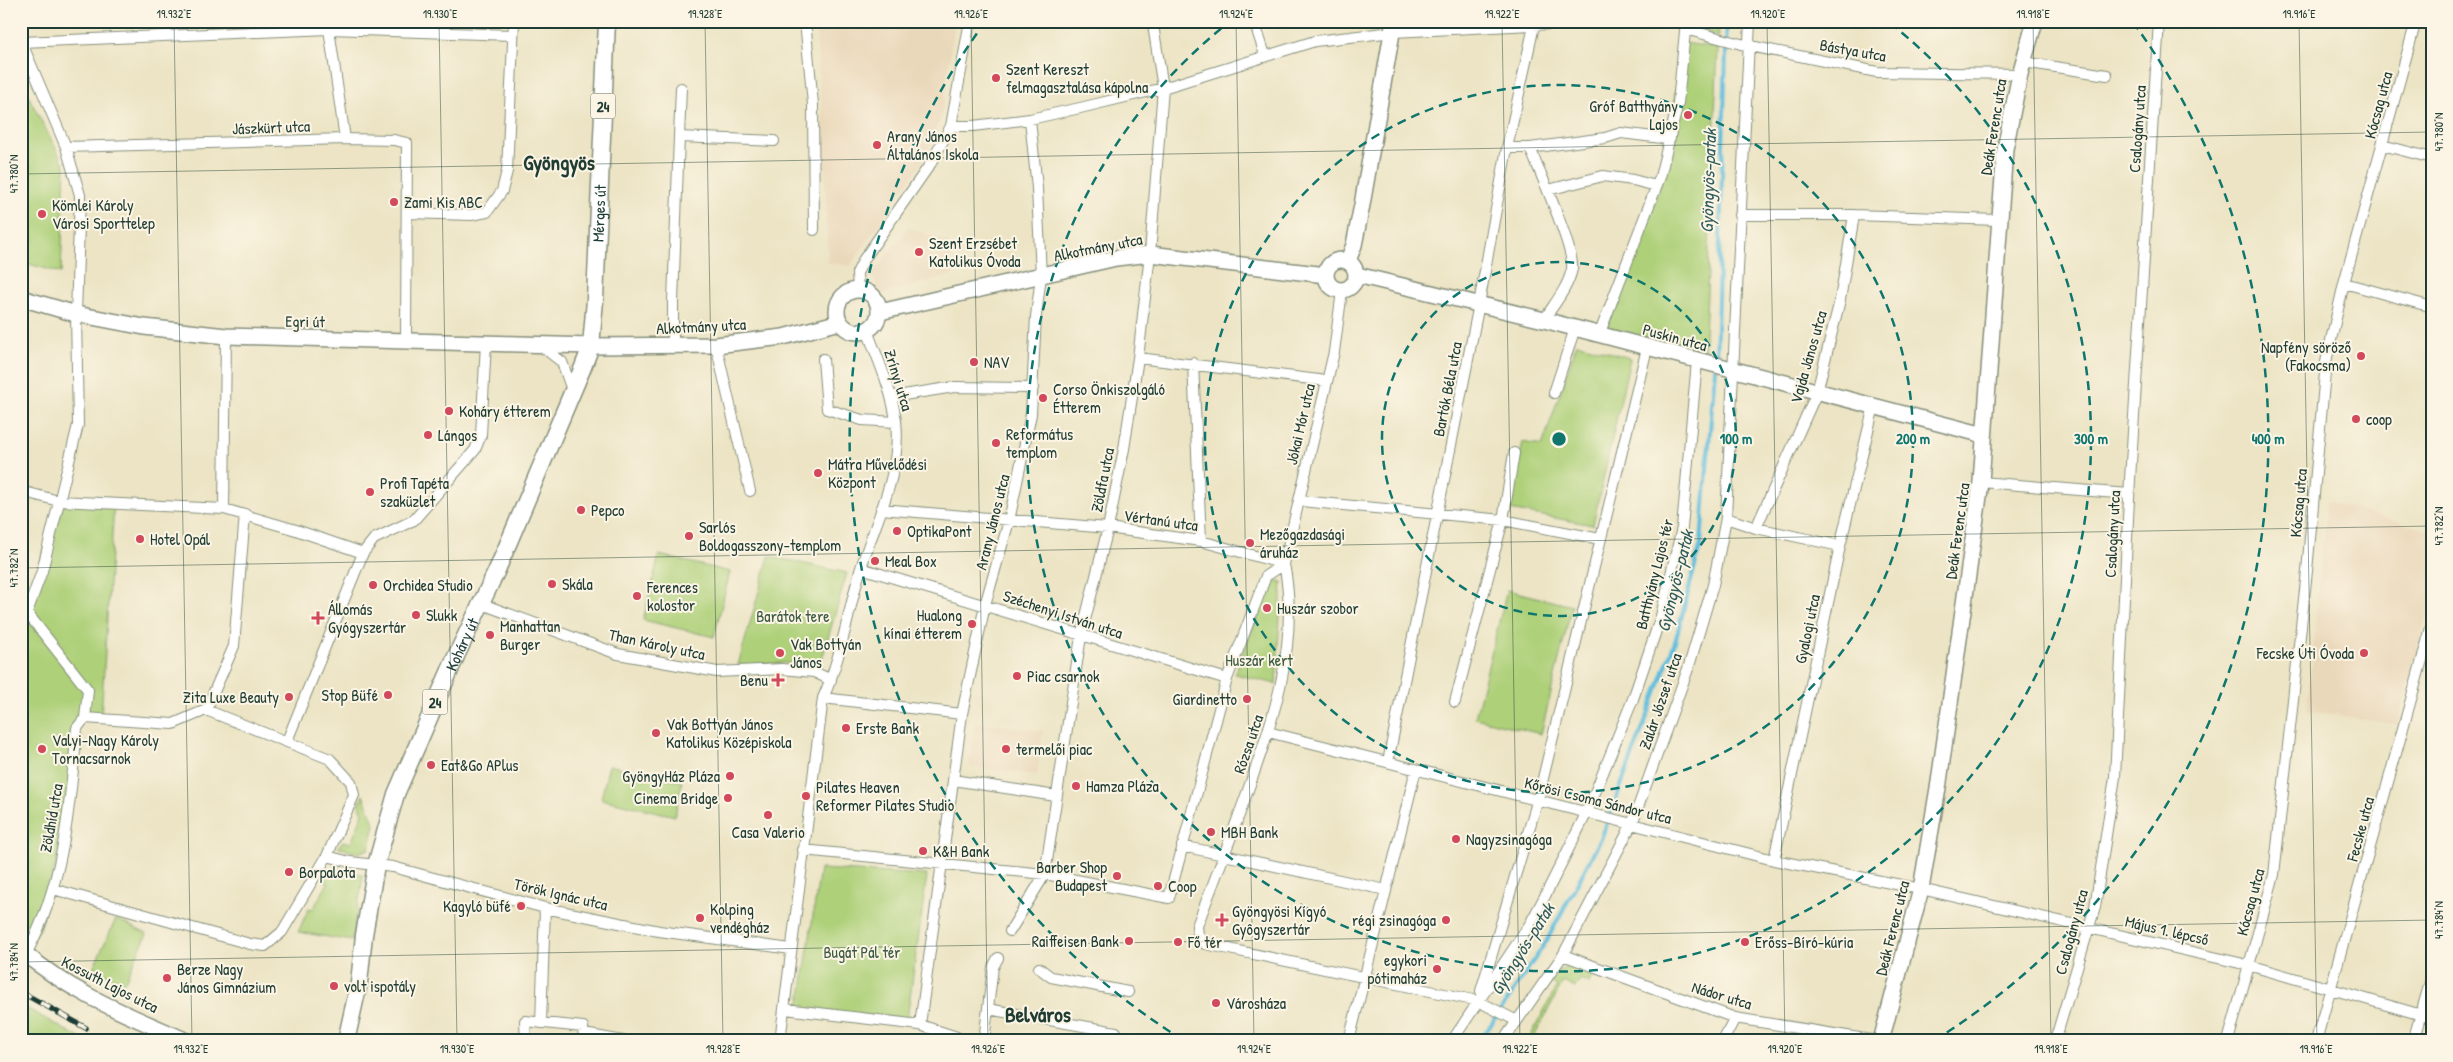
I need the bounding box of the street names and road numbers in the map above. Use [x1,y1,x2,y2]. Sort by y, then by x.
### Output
street label: Bástya utca [1818,33,1888,67]
street label: Kócsag utca [2358,69,2398,141]
street label: Deák Ferenc utca [1975,77,2011,177]
street label: Csalogány utca [2123,85,2151,173]
road number: 24 [590,94,616,118]
street label: Jászkürt utca [232,115,310,139]
street label: Mérges út [587,184,611,243]
street label: Alkotmány utca [1052,228,1144,266]
street label: Vajda János utca [1784,308,1832,406]
street label: Egri út [285,310,325,332]
street label: Alkotmány utca [656,313,746,339]
street label: Puskin utca [1640,318,1710,356]
street label: Bartók Béla utca [1427,340,1467,438]
street label: Zrínyi utca [879,346,919,414]
street label: Jókai Mór utca [1280,381,1320,467]
street label: Zöldfa utca [1085,446,1119,514]
street label: Kócsag utca [2284,468,2312,538]
street label: Arany János utca [969,472,1015,572]
street label: Deák Ferenc utca [1939,481,1975,581]
street label: Csalogány utca [2099,490,2125,578]
street label: Vértanú utca [1122,504,1200,536]
street label: Batthyány Lajos tér [1630,516,1678,632]
street label: Széchenyi István utca [1000,584,1126,644]
street label: Gyalogi utca [1789,592,1825,666]
street label: Koháry út [440,614,484,674]
street label: Than Károly utca [607,623,707,665]
street label: Zalár József utca [1633,650,1687,752]
road number: 24 [422,690,448,714]
street label: Rózsa utca [1228,712,1268,776]
street label: Kőrösi Csoma Sándor utca [1522,771,1674,829]
street label: Zöldhíd utca [34,782,68,854]
street label: Fecske utca [2341,794,2379,865]
street label: Kócsag utca [2230,866,2270,938]
street label: Török Ignác utca [512,873,610,915]
street label: Deák Ferenc utca [1870,878,1914,978]
street label: Csalogány utca [2049,887,2093,977]
street label: Május 1. lépcső [2123,910,2211,950]
street label: Kossuth Lajos utca [58,950,162,1018]
street label: Nádor utca [1689,975,1755,1015]

